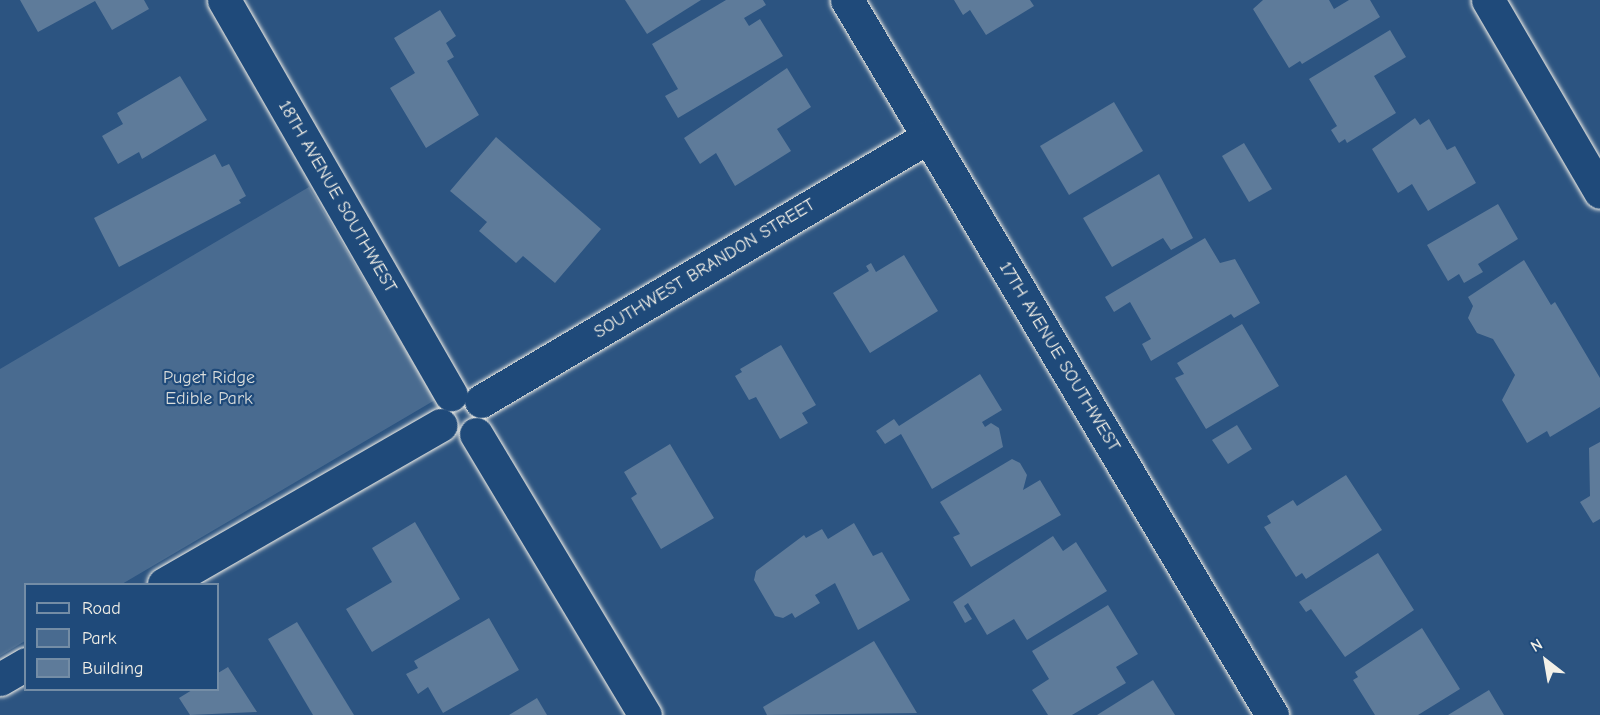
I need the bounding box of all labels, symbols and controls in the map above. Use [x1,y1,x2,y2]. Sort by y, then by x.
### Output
street label: 18TH AVENUE SOUTHWEST [273,97,401,297]
street label: SOUTHWEST BRANDON STREET [590,194,820,344]
street label: 17TH AVENUE SOUTHWEST [994,258,1124,456]
park label: Puget Ridge Edible Park [163,368,255,410]
legend [24,583,219,691]
text: Road [82,598,121,619]
text: Park [82,628,116,649]
north arrow [1516,631,1576,691]
text: N [1528,635,1546,656]
text: Building [82,658,144,679]

